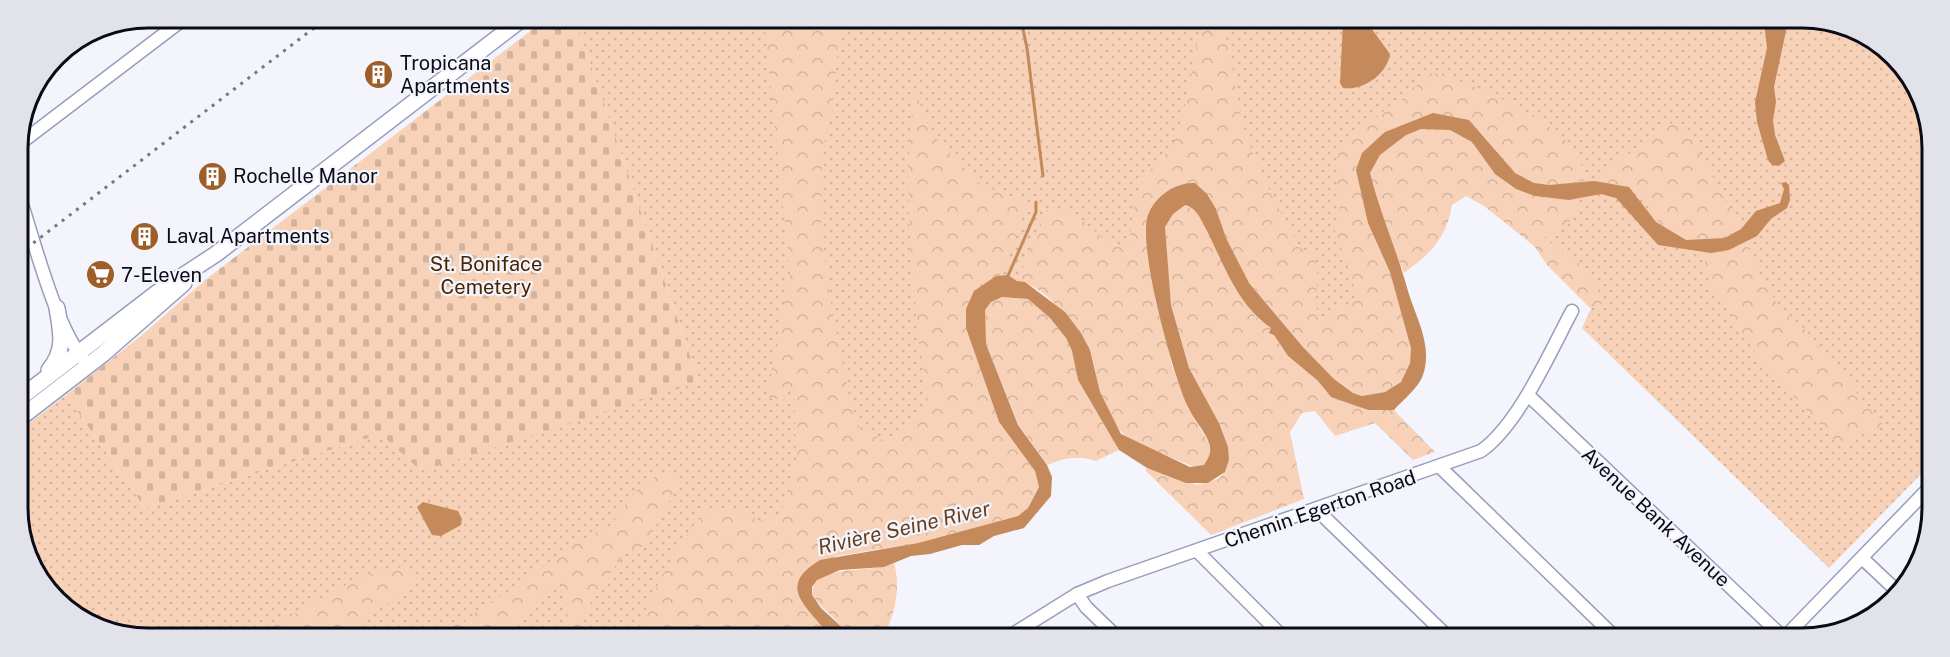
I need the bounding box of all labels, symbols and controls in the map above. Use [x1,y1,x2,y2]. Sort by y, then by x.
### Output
place label: Tropicana Apartments [400,51,510,98]
building icon: Tropicana Apartments [363,58,395,90]
building icon: Rochelle Manor [196,160,228,192]
place label: Rochelle Manor [233,164,378,188]
building icon: Laval Apartments [129,220,161,252]
place label: Laval Apartments [166,224,330,248]
park label: St. Boniface Cemetery [430,252,542,299]
supermarket icon: 7-Eleven [84,259,116,291]
place label: 7-Eleven [121,263,202,287]
street label: Avenue Bank Avenue [1577,442,1735,592]
street label: Chemin Egerton Road [1221,465,1419,553]
water label: Rivière Seine River [815,495,994,559]

